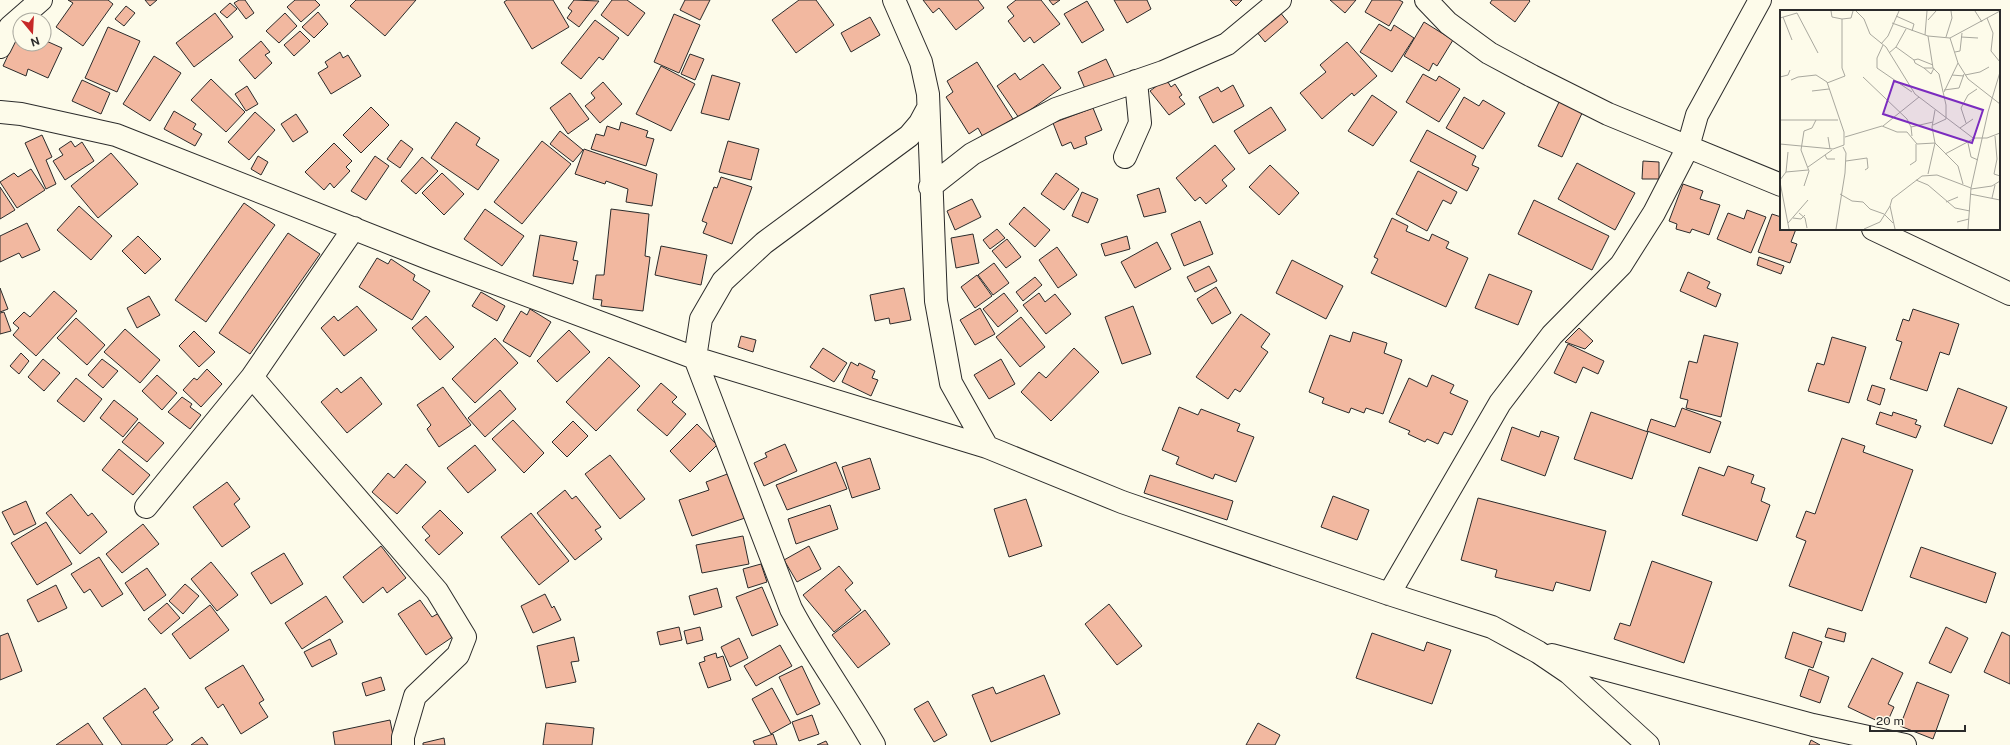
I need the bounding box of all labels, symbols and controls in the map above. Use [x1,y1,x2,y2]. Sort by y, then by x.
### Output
inset map [1780,10,2000,230]
north arrow [12,12,52,52]
text: N [29,34,41,49]
scale bar [1870,707,1965,733]
text: 20 m [1876,714,1904,728]

